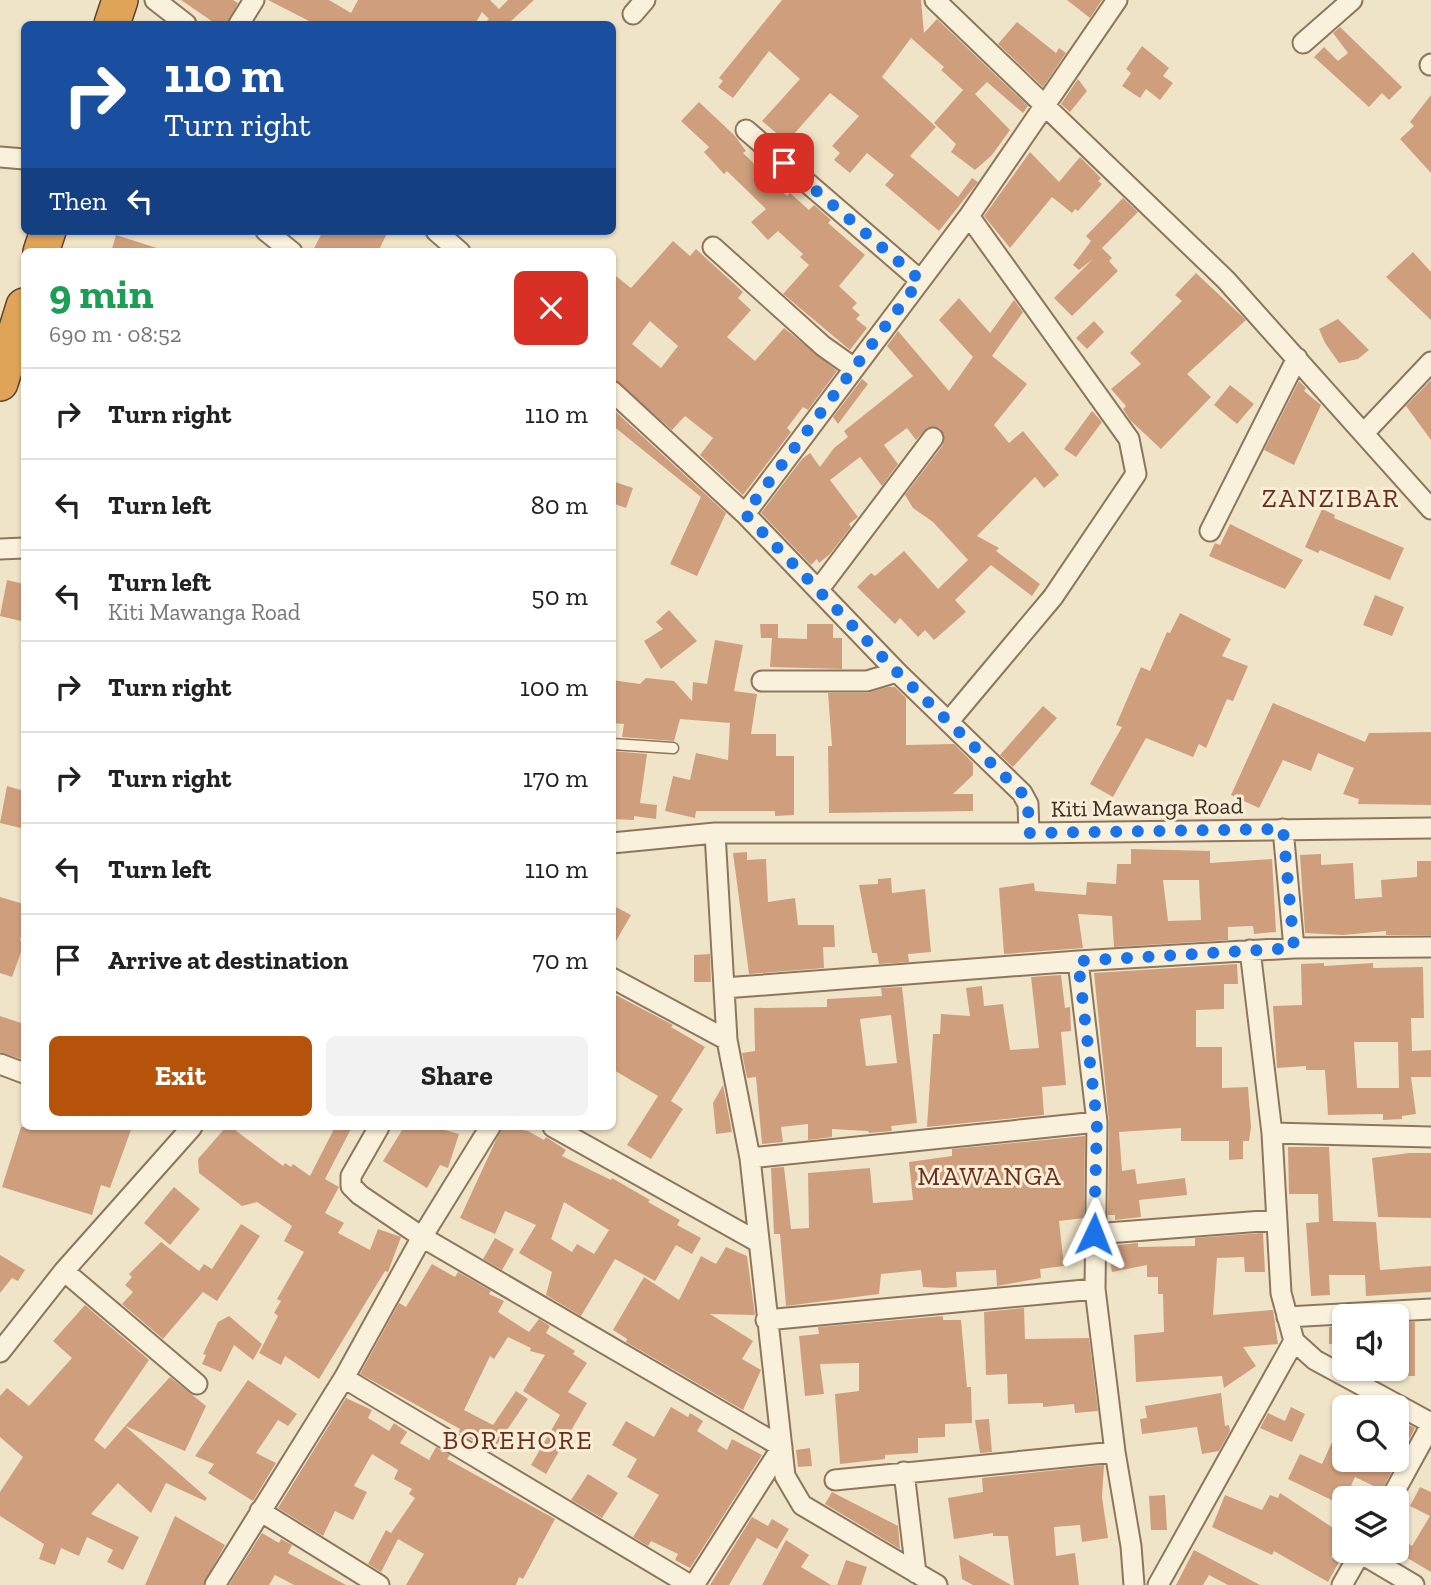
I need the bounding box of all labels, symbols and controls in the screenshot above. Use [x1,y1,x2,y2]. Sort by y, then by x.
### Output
text: 110 m [164,46,284,105]
icon: right [49,49,140,140]
text: Turn right [164,106,311,144]
pin [754,133,814,193]
icon: arrive [765,144,803,182]
icon: left [121,182,159,220]
text: Then [49,185,107,217]
text: 9 min [49,268,154,319]
button: close [514,271,588,345]
text: 690 m · 08:52 [49,320,182,348]
icon: right [49,395,87,433]
text: Turn right [108,398,231,430]
text: 110 m [525,398,588,430]
district label: ZANZIBAR [1262,482,1400,514]
icon: left [49,486,87,524]
text: Turn left [108,489,211,521]
text: 80 m [531,489,588,521]
text: Turn left [108,566,211,598]
icon: left [49,577,87,615]
text: 50 m [531,580,588,612]
text: Kiti Mawanga Road [108,598,300,626]
icon: right [49,668,87,706]
text: Turn right [108,671,231,703]
text: 100 m [520,671,588,703]
icon: right [49,759,87,797]
text: Turn right [108,762,231,794]
text: 170 m [523,762,588,794]
street label: Kiti Mawanga Road [1051,791,1244,823]
icon: left [49,850,87,888]
text: Turn left [108,853,211,885]
text: 110 m [525,853,588,885]
icon: arrive [49,941,87,979]
text: Arrive at destination [108,944,348,976]
text: 70 m [532,944,588,976]
button: Exit [49,1036,312,1116]
button: Share [326,1036,588,1116]
district label: MAWANGA [917,1160,1063,1192]
position arrow [1057,1197,1131,1271]
map controls [1332,1304,1409,1563]
button: sound [1332,1304,1409,1381]
button: search [1332,1395,1409,1472]
district label: BOREHORE [443,1424,593,1456]
button: layers [1332,1486,1409,1563]

